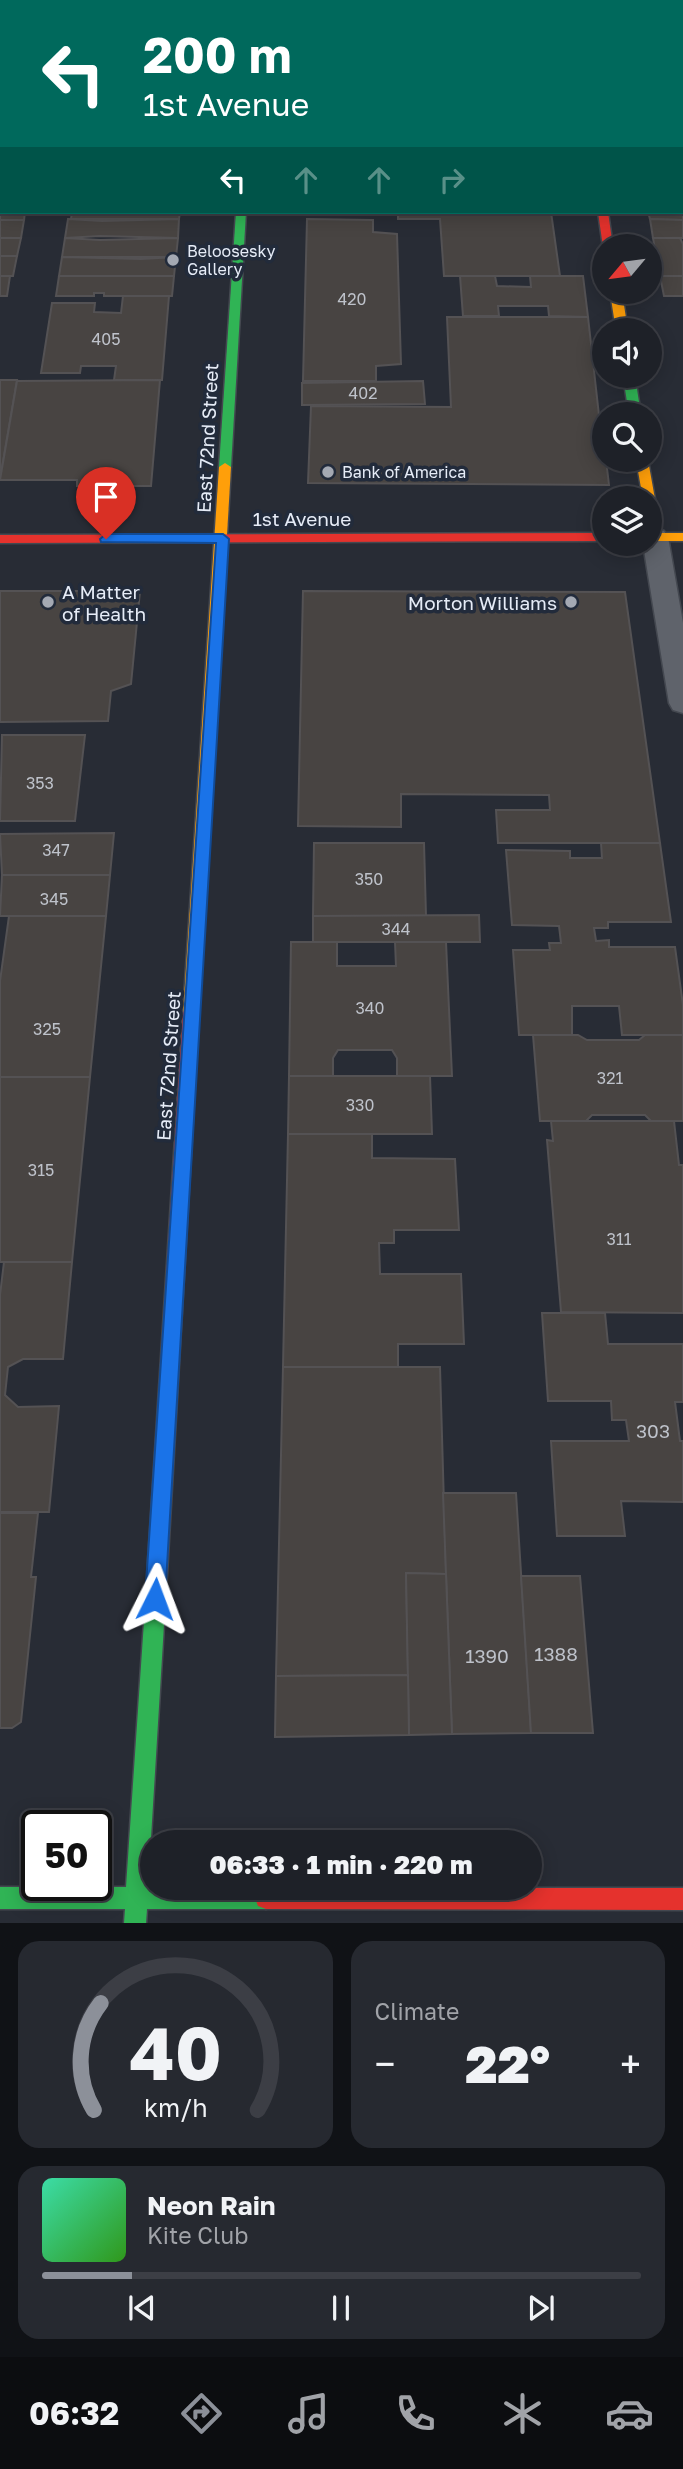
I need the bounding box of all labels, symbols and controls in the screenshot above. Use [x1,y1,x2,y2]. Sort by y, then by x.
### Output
text: 200 m [143,25,292,84]
icon: left [28,28,119,119]
text: 1st Avenue [143,85,309,123]
icon: left [214,161,252,199]
icon: ahead [287,161,325,199]
icon: ahead [360,161,398,199]
icon: right [433,161,471,199]
north arrow [592,234,662,304]
map controls [592,234,662,556]
place label: Beloosesky Gallery [187,241,276,279]
marker: Beloosesky Gallery [165,252,181,268]
house number: 420 [338,289,366,309]
button: sound [592,318,662,388]
house number: 405 [92,329,120,349]
street label: East 72nd Street [192,362,222,514]
house number: 402 [349,383,377,403]
button: search [592,402,662,472]
place label: Bank of America [342,462,466,482]
marker: Bank of America [320,464,336,480]
pin [76,467,136,539]
icon: arrive [87,478,125,516]
button: layers [592,486,662,556]
street label: 1st Avenue [253,507,351,530]
place label: A Matter of Health [62,580,146,625]
place label: Morton Williams [408,591,557,614]
marker: A Matter of Health [40,594,56,610]
marker: Morton Williams [563,594,579,610]
house number: 353 [26,773,54,793]
house number: 347 [42,840,70,860]
house number: 350 [355,869,383,889]
house number: 345 [40,889,68,909]
house number: 344 [382,919,410,939]
street label: East 72nd Street [151,990,185,1142]
house number: 340 [355,998,385,1018]
house number: 325 [33,1019,61,1039]
house number: 321 [597,1068,623,1088]
house number: 330 [346,1095,374,1115]
house number: 315 [28,1160,54,1180]
house number: 311 [607,1229,632,1249]
house number: 303 [636,1419,670,1442]
position arrow [118,1562,192,1636]
house number: 1388 [534,1642,578,1665]
house number: 1390 [465,1644,509,1667]
speed limit sign: 50 [21,1810,112,1901]
text: 06:33 · 1 min · 220 m [209,1849,473,1880]
text: Climate [375,1997,459,2025]
text: 40 [129,2010,222,2097]
text: 22° [465,2032,550,2094]
text: − [375,2041,395,2086]
text: + [620,2041,641,2086]
text: km/h [143,2092,207,2123]
text: Neon Rain [147,2190,276,2221]
text: Kite Club [147,2221,248,2249]
icon: previous [123,2289,161,2327]
icon: pause [322,2289,360,2327]
icon: next [522,2289,560,2327]
icon: directions [177,2389,226,2438]
icon: music [284,2389,333,2438]
icon: phone [391,2389,440,2438]
icon: climate [498,2389,547,2438]
icon: car [605,2389,654,2438]
text: 06:32 [29,2394,119,2432]

